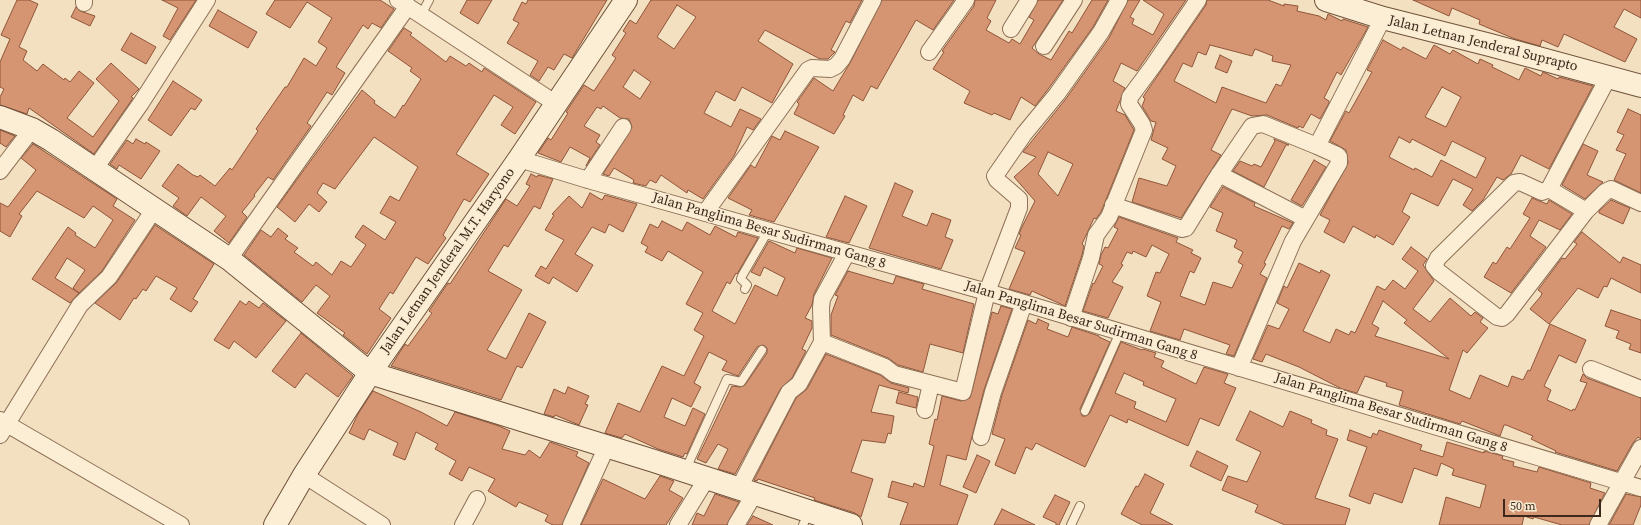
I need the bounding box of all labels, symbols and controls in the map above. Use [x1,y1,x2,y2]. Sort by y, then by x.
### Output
street label: Jalan Letnan Jenderal Suprapto [1387,12,1579,76]
street label: Jalan Letnan Jenderal M.T. Haryono [377,165,519,357]
street label: Jalan Panglima Besar Sudirman Gang 8 [650,190,888,272]
street label: Jalan Panglima Besar Sudirman Gang 8 [963,278,1199,364]
street label: Jalan Panglima Besar Sudirman Gang 8 [1273,370,1509,456]
scale bar [1505,491,1603,517]
text: 50 m [1510,498,1536,514]

